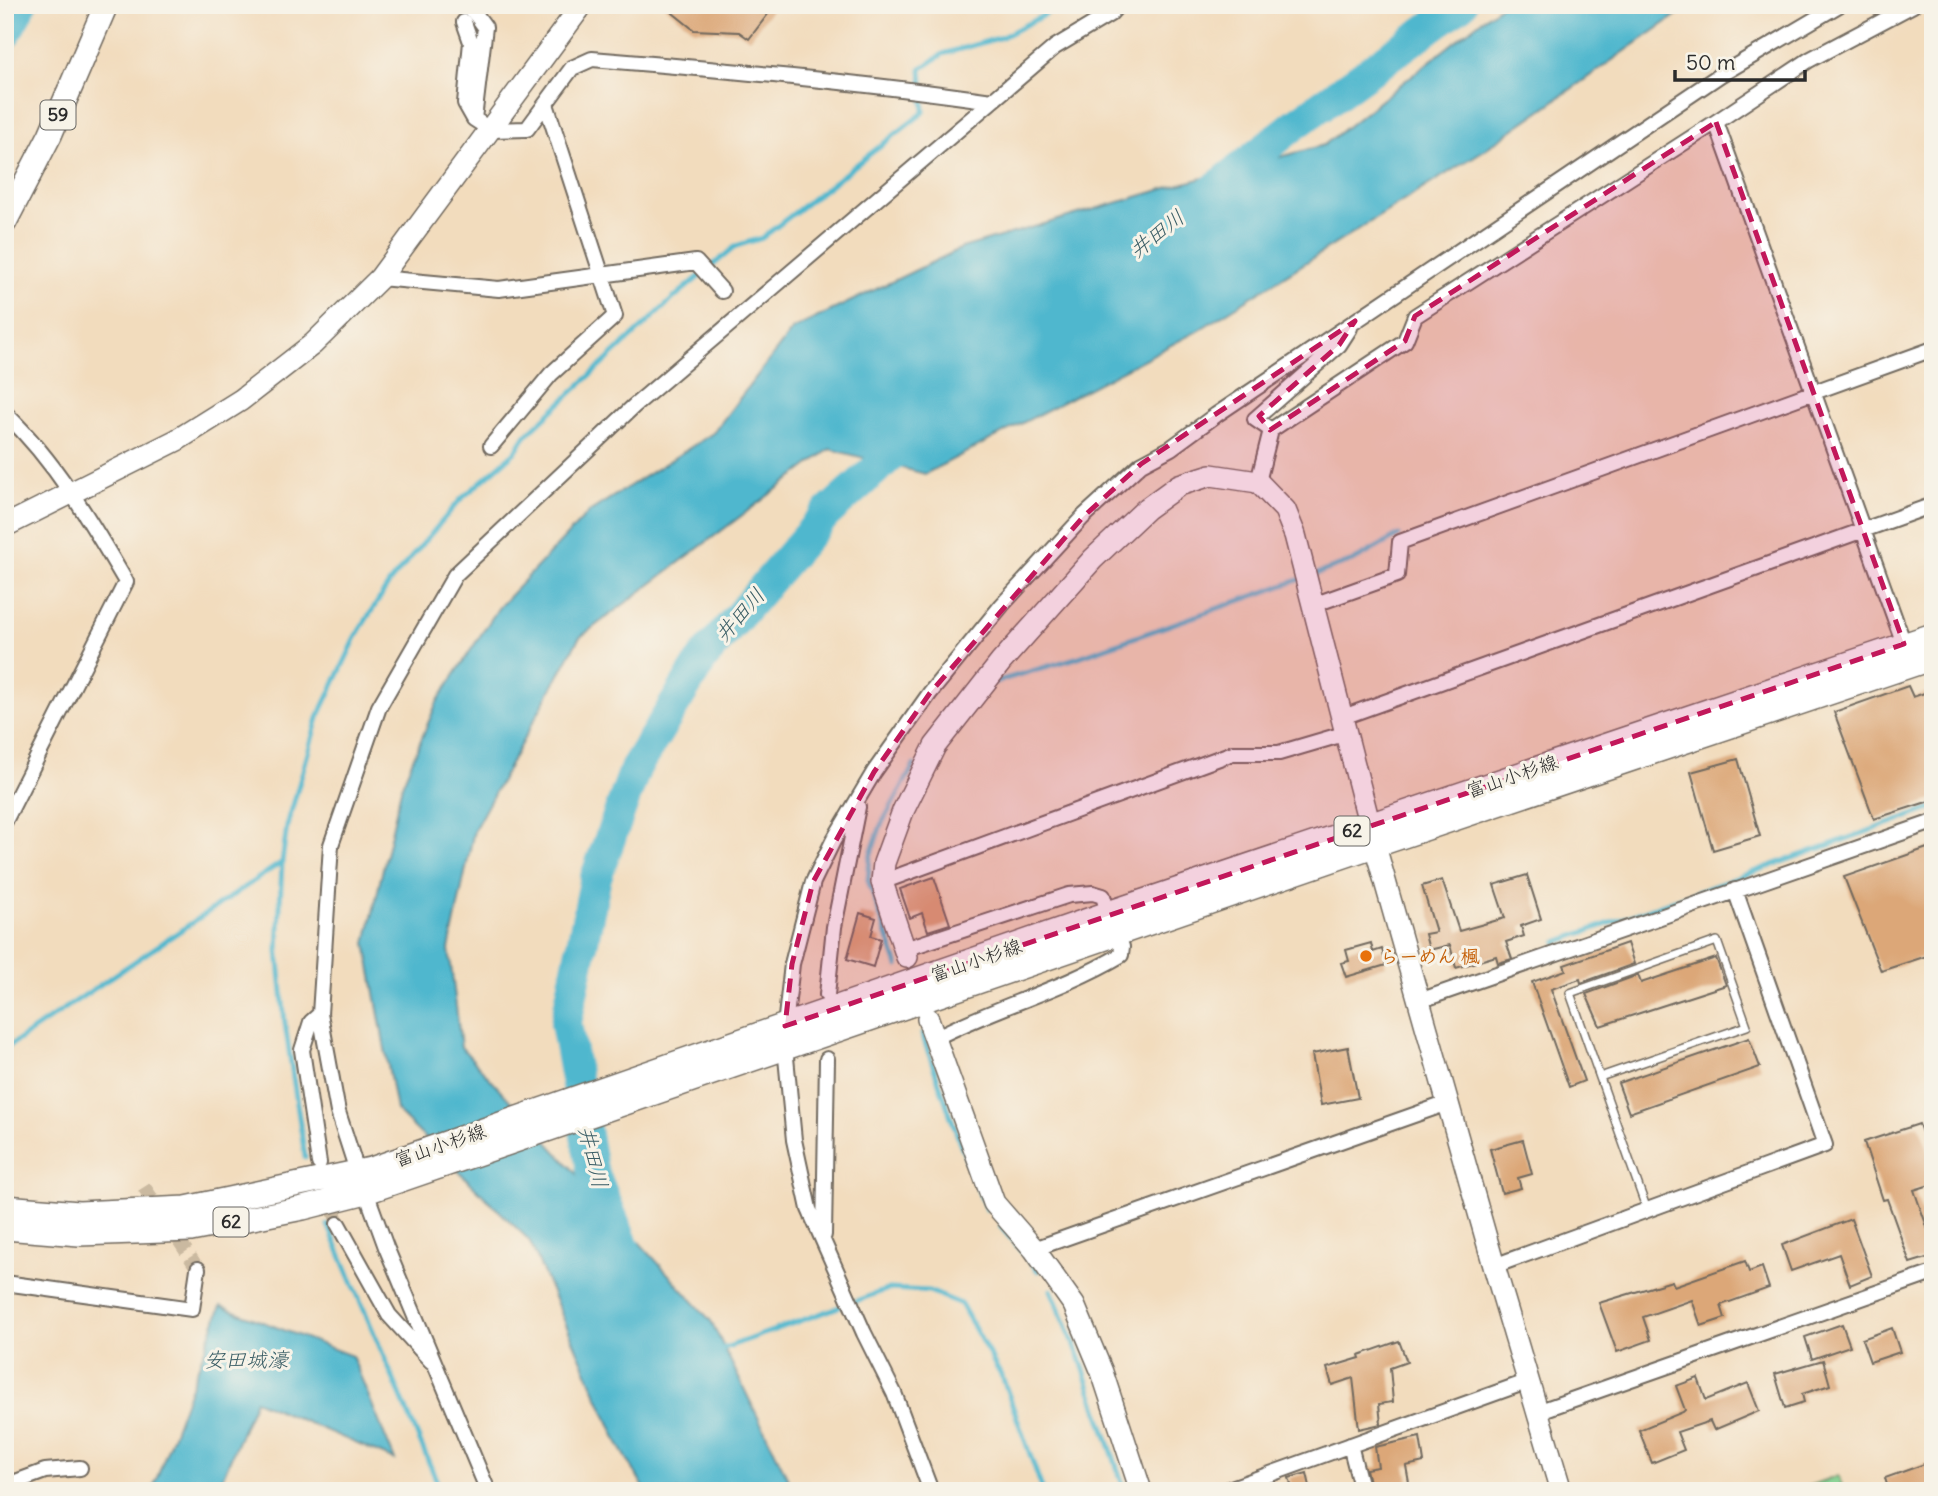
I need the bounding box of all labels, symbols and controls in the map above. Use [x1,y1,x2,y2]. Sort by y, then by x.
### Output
scale bar [1675,38,1805,82]
text: 50 m [1686,49,1735,76]
road number: 59 [41,100,76,130]
water label: 井田川 [1124,204,1190,264]
water label: 井田川 [709,582,770,647]
street label: 富山小杉線 [1463,749,1561,803]
road number: 62 [1334,816,1370,846]
street label: 富山小杉線 [927,933,1025,987]
place label: らーめん 楓 [1380,944,1480,968]
marker: らーめん 楓 [1358,948,1374,964]
street label: 富山小杉線 [391,1118,489,1172]
water label: 井田川 [573,1123,614,1191]
road number: 62 [214,1208,248,1237]
water label: 安田城濠 [204,1346,290,1373]

